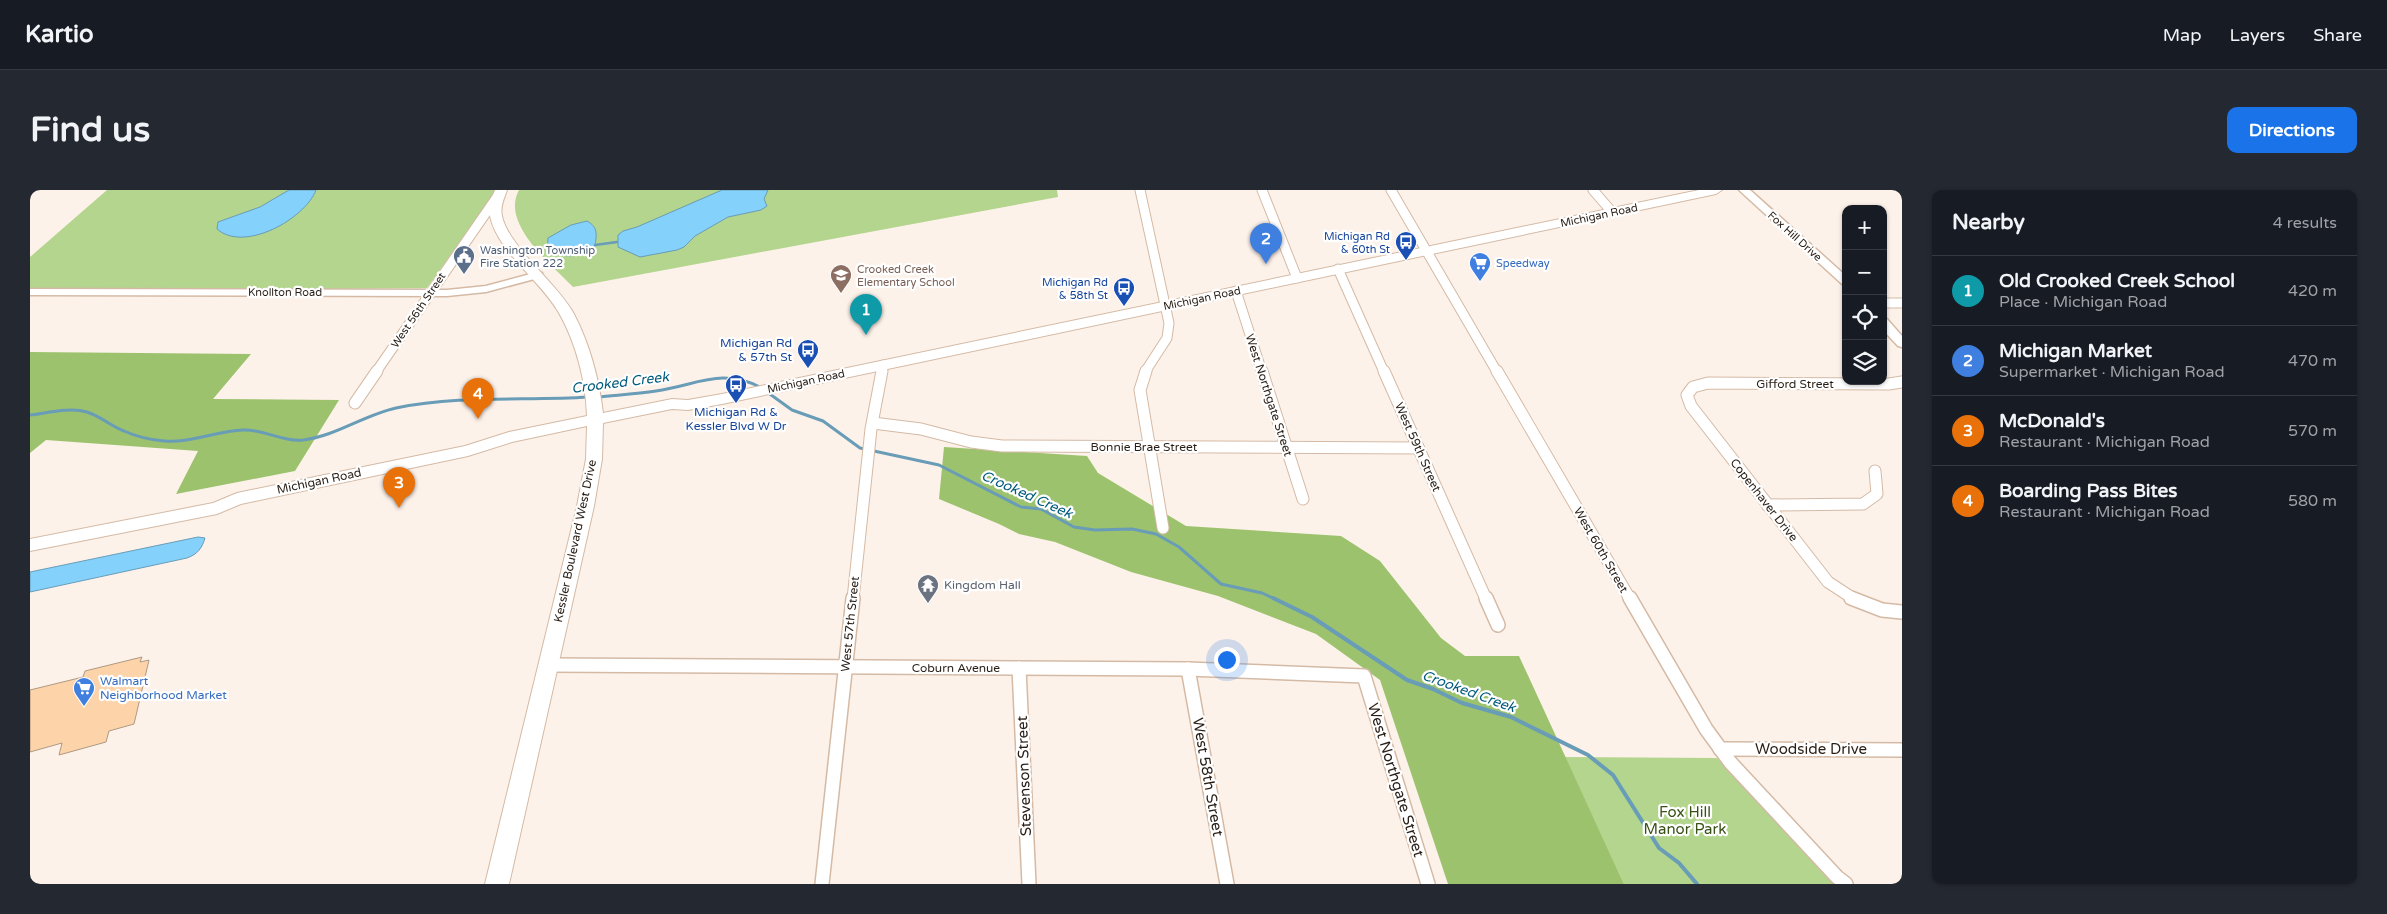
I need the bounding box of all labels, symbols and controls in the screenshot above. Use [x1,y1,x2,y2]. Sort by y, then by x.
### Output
text: Kartio [25,20,94,49]
text: Map [2163,24,2202,46]
text: Layers [2230,24,2285,46]
text: Share [2313,24,2362,46]
button: Directions [2227,107,2357,153]
text: Find us [30,109,150,151]
street label: Michigan Road [1559,201,1639,230]
map controls [1842,205,1887,385]
button: + [1842,205,1887,250]
street label: Fox Hill Drive [1765,209,1824,264]
text: Nearby [1952,210,2025,235]
text: 4 results [2273,213,2337,233]
pin: 2 [1250,223,1282,264]
place label: Michigan Rd & 60th St [1324,230,1390,256]
bus stop icon: Michigan Rd & 60th St [1394,230,1418,261]
public building icon: Washington Township Fire Station 222 [452,244,476,275]
place label: Washington Township Fire Station 222 [480,244,595,270]
button: − [1842,250,1887,295]
supermarket icon: Speedway [1468,251,1492,282]
place label: Speedway [1496,257,1550,270]
school or university icon: Crooked Creek Elementary School [829,263,853,294]
place label: Crooked Creek Elementary School [857,263,955,289]
street label: West 56th Street [388,270,448,350]
text: Old Crooked Creek School [1999,270,2235,292]
place label: Michigan Rd & 58th St [1042,276,1108,302]
bus stop icon: Michigan Rd & 58th St [1112,276,1136,307]
text: 1 [1963,281,1973,301]
text: 420 m [2288,281,2337,301]
street label: Michigan Road [1162,284,1242,313]
street label: Knollton Road [248,286,322,299]
text: Place · Michigan Road [1999,292,2167,312]
pin: 1 [850,294,882,335]
button: locate [1842,295,1887,340]
street label: West Northgate Street [1243,332,1296,458]
place label: Michigan Rd & 57th St [720,336,792,364]
bus stop icon: Michigan Rd & 57th St [796,338,820,369]
button: layers [1842,340,1887,385]
text: Michigan Market [1999,340,2152,362]
text: 2 [1963,351,1973,371]
text: 470 m [2288,351,2337,371]
text: Supermarket · Michigan Road [1999,362,2225,382]
street label: Michigan Road [766,367,846,396]
water label: Crooked Creek [570,368,671,397]
bus stop icon: Michigan Rd & Kessler Blvd W Dr [724,373,748,404]
street label: Gifford Street [1756,377,1834,391]
pin: 4 [462,378,494,419]
street label: West 59th Street [1392,400,1444,494]
place label: Michigan Rd & Kessler Blvd W Dr [686,405,787,433]
text: McDonald's [1999,410,2105,432]
text: 3 [1963,421,1973,441]
text: 570 m [2288,421,2337,441]
text: Restaurant · Michigan Road [1999,432,2210,452]
street label: Bonnie Brae Street [1091,440,1198,454]
street label: Copenhaver Drive [1727,456,1801,544]
street label: Kessler Boulevard West Drive [551,458,599,624]
street label: Michigan Road [275,465,363,497]
pin: 3 [383,467,415,508]
water label: Crooked Creek [979,467,1076,523]
text: Boarding Pass Bites [1999,480,2177,502]
text: 4 [1963,491,1973,511]
text: 580 m [2288,491,2337,511]
text: Restaurant · Michigan Road [1999,502,2210,522]
street label: West 60th Street [1571,505,1631,596]
temple icon: Kingdom Hall [916,573,940,604]
street label: West 57th Street [838,575,862,673]
place label: Kingdom Hall [944,578,1021,592]
your location [1214,647,1240,673]
street label: Coburn Avenue [912,661,1000,675]
water label: Crooked Creek [1420,667,1519,717]
place label: Walmart Neighborhood Market [100,674,227,702]
supermarket icon: Walmart Neighborhood Market [72,676,96,707]
street label: West Northgate Street [1364,701,1428,859]
street label: Stevenson Street [1013,715,1035,837]
street label: West 58th Street [1189,716,1227,838]
street label: Woodside Drive [1755,740,1867,758]
park label: Fox Hill Manor Park [1644,803,1726,838]

